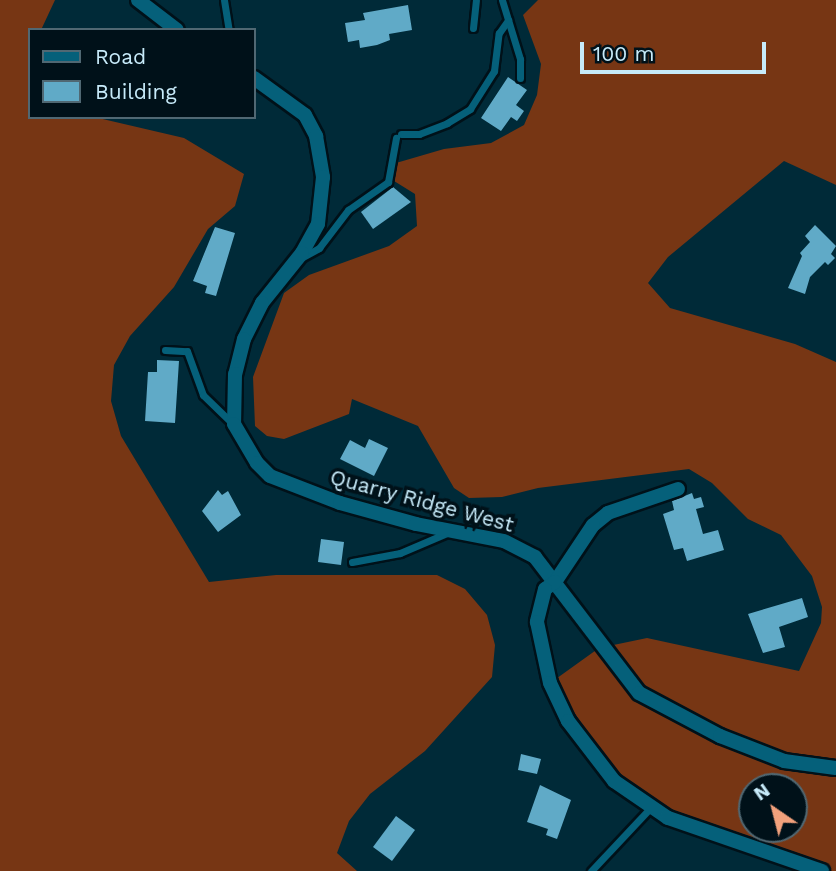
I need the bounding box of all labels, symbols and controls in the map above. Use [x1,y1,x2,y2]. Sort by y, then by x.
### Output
legend [28,28,256,119]
scale bar [584,28,770,72]
text: 100 m [593,41,655,66]
text: Road [95,44,146,69]
text: Building [95,79,177,104]
street label: Quarry Ridge West [327,464,517,538]
north arrow [738,773,808,843]
text: N [749,779,774,805]

